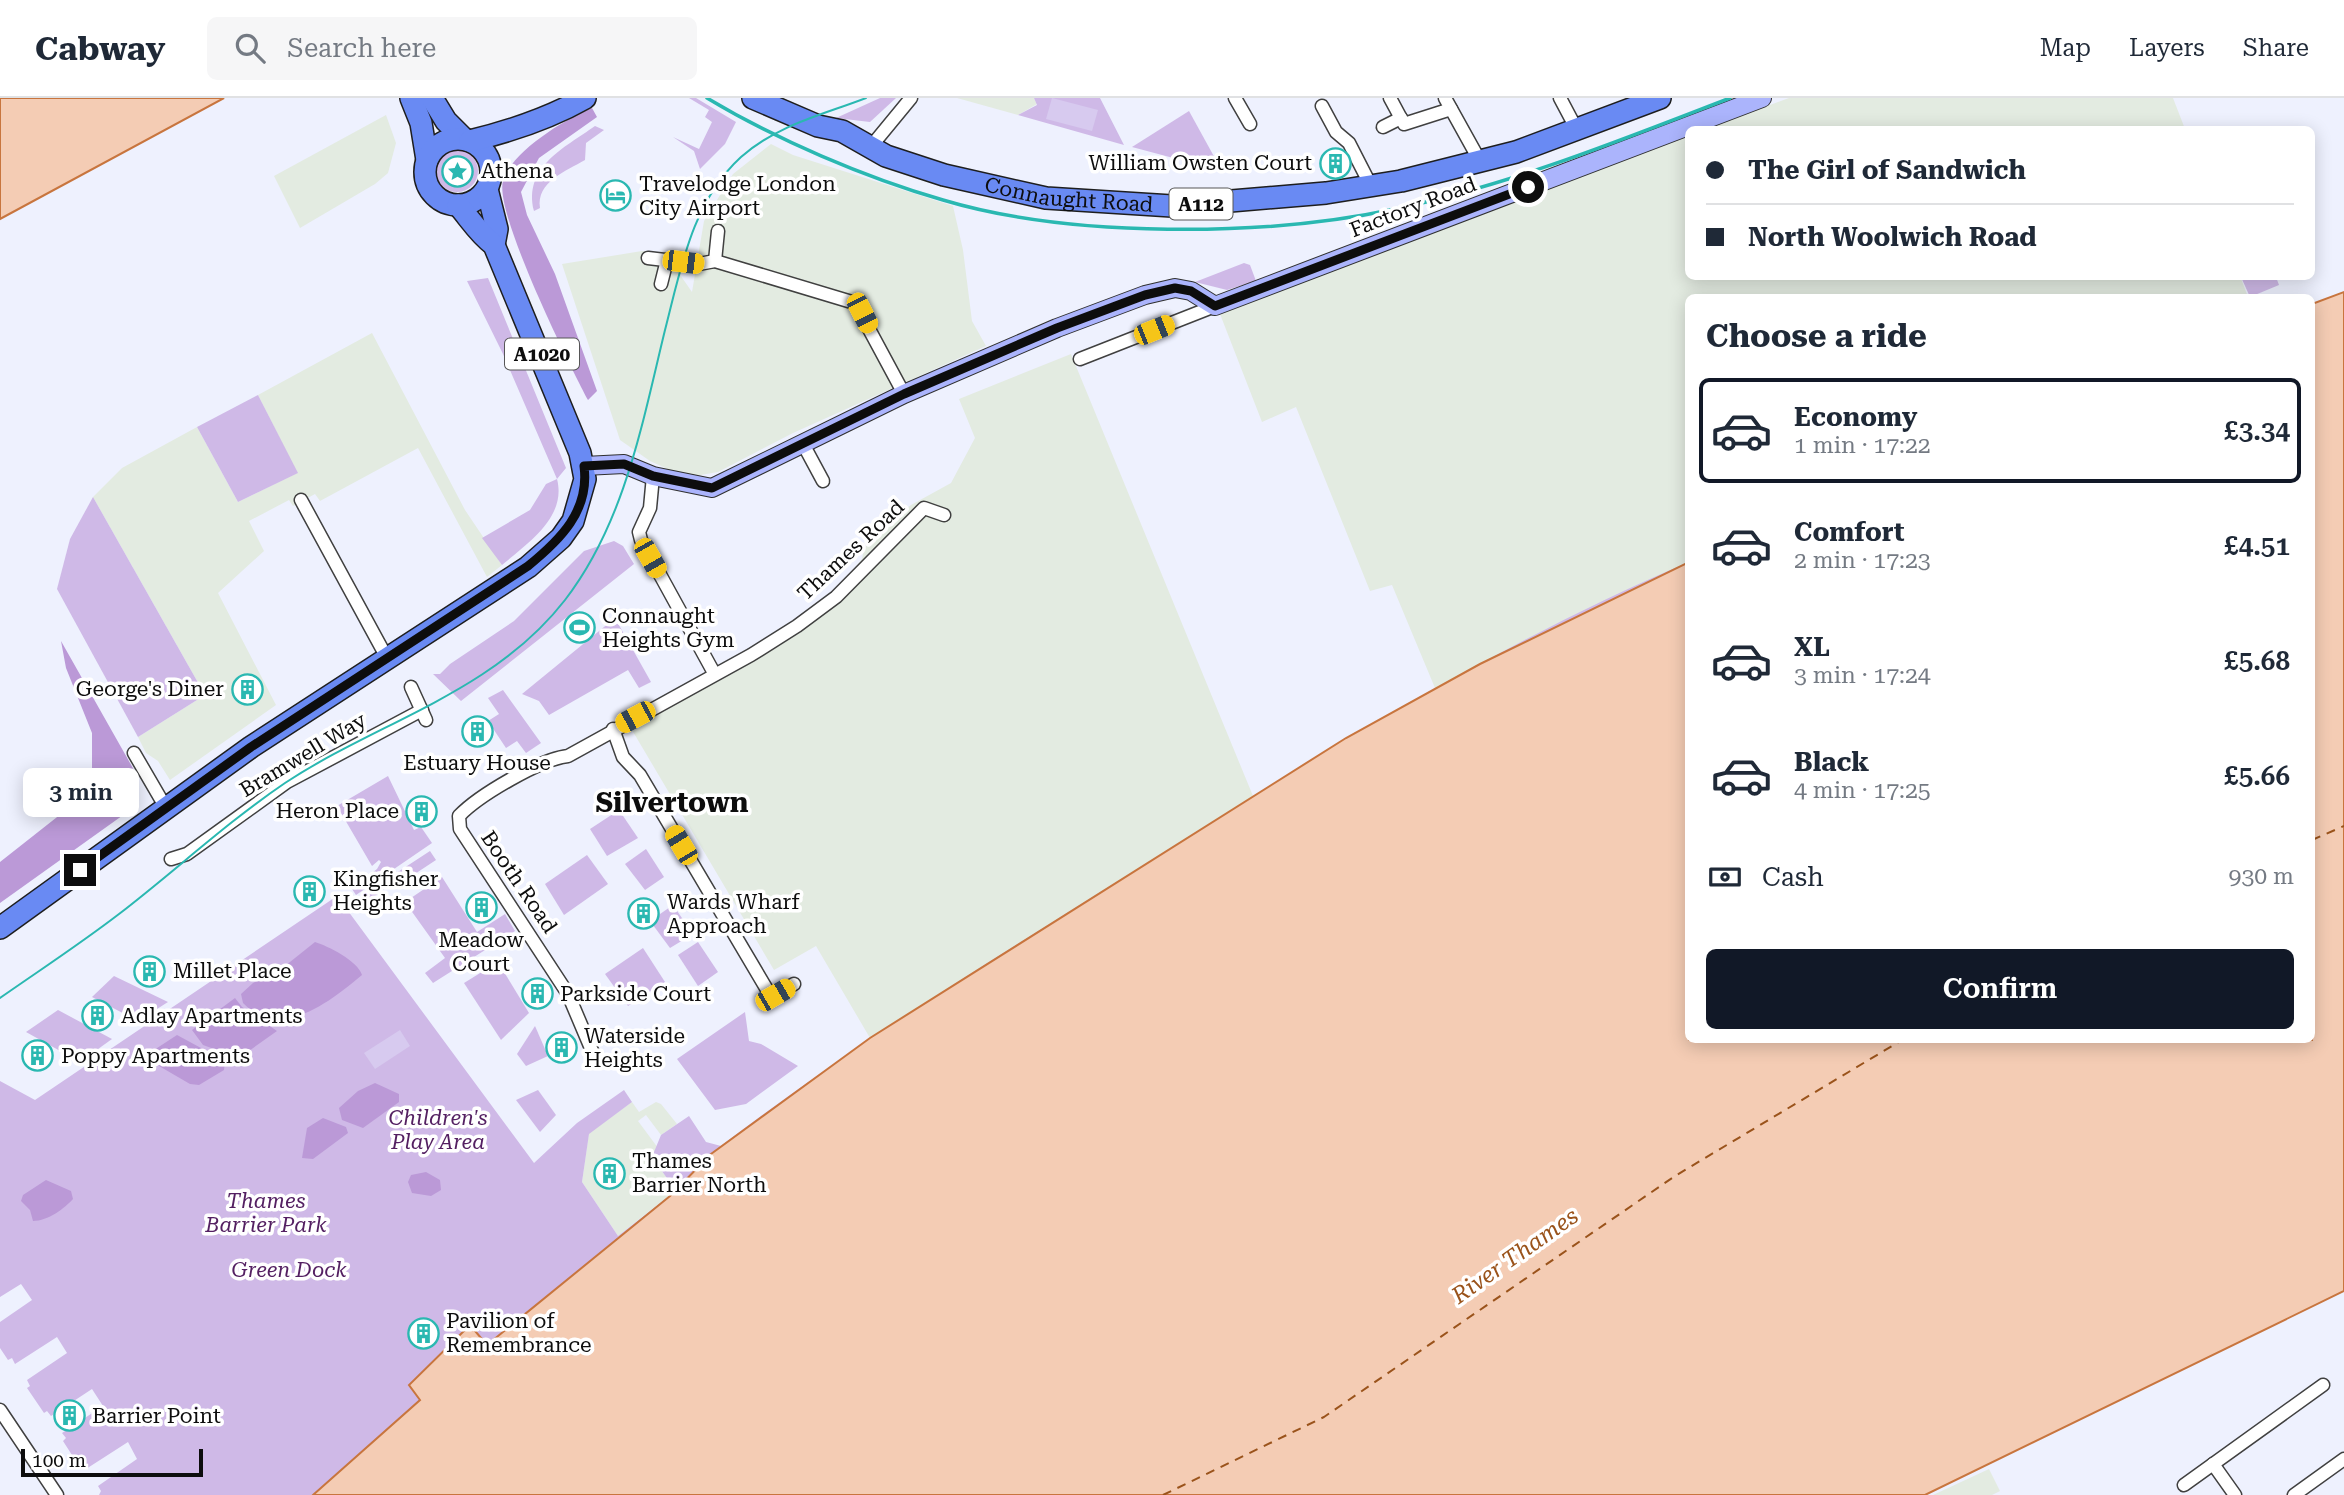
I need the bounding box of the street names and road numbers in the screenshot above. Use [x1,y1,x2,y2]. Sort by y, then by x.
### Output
street label: Factory Road [1346,172,1480,242]
street label: Connaught Road [982,173,1155,217]
road number: A112 [1170,188,1232,220]
road number: A1020 [505,338,579,370]
street label: Thames Road [793,494,910,605]
street label: Bramwell Way [236,708,371,802]
street label: Booth Road [476,826,562,938]

